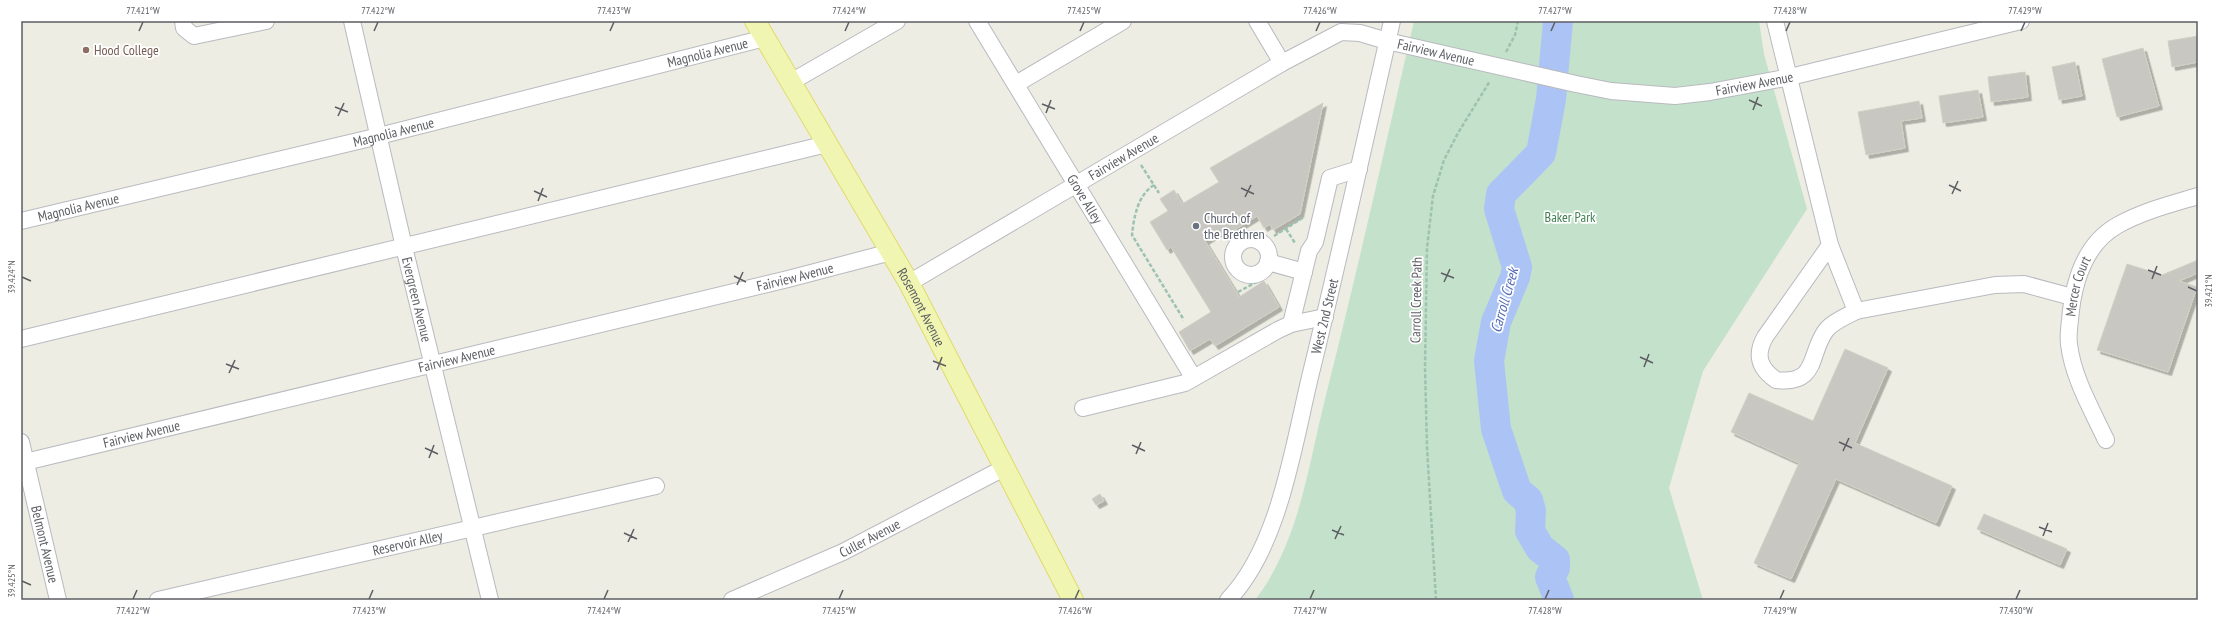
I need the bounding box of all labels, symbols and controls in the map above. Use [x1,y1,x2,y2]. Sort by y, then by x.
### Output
text: 77.421°W [126,4,160,17]
text: 77.422°W [361,4,395,17]
text: 77.423°W [597,4,631,17]
text: 77.424°W [832,4,866,17]
text: 77.425°W [1067,4,1101,17]
text: 77.426°W [1303,4,1337,17]
text: 77.427°W [1538,4,1572,17]
text: 77.428°W [1773,4,1807,17]
text: 77.429°W [2008,4,2042,17]
street label: Magnolia Avenue [665,34,750,71]
street label: Fairview Avenue [1396,35,1476,70]
place label: Hood College [94,41,159,59]
marker: Hood College [81,45,91,55]
street label: Fairview Avenue [1714,67,1795,100]
street label: Magnolia Avenue [351,113,436,151]
street label: Fairview Avenue [1085,129,1162,184]
street label: Grove Alley [1063,171,1107,227]
street label: Magnolia Avenue [36,189,121,226]
park label: Baker Park [1545,208,1596,226]
place label: Church of the Brethren [1204,209,1265,243]
marker: Church of the Brethren [1191,221,1201,231]
street label: Mercer Court [2061,253,2095,318]
street label: Evergreen Avenue [398,255,436,344]
street label: Carroll Creek Path [1406,257,1426,343]
street label: Fairview Avenue [755,258,835,295]
text: 39.424°N [5,260,18,294]
water label: Carroll Creek [1486,263,1523,335]
street label: Rosemont Avenue [893,265,949,350]
text: 39.421°N [2202,274,2215,308]
street label: West 2nd Street [1307,277,1342,356]
street label: Fairview Avenue [416,341,497,376]
street label: Fairview Avenue [101,416,182,452]
street label: Belmont Avenue [27,504,63,585]
street label: Culler Avenue [836,515,903,562]
street label: Reservoir Alley [371,526,445,560]
text: 39.425°N [5,564,18,598]
text: 77.422°W [116,604,150,617]
text: 77.423°W [352,604,386,617]
text: 77.424°W [587,604,621,617]
text: 77.425°W [822,604,856,617]
text: 77.426°W [1058,604,1092,617]
text: 77.427°W [1293,604,1327,617]
text: 77.428°W [1528,604,1562,617]
text: 77.429°W [1763,604,1797,617]
text: 77.430°W [1999,604,2033,617]

